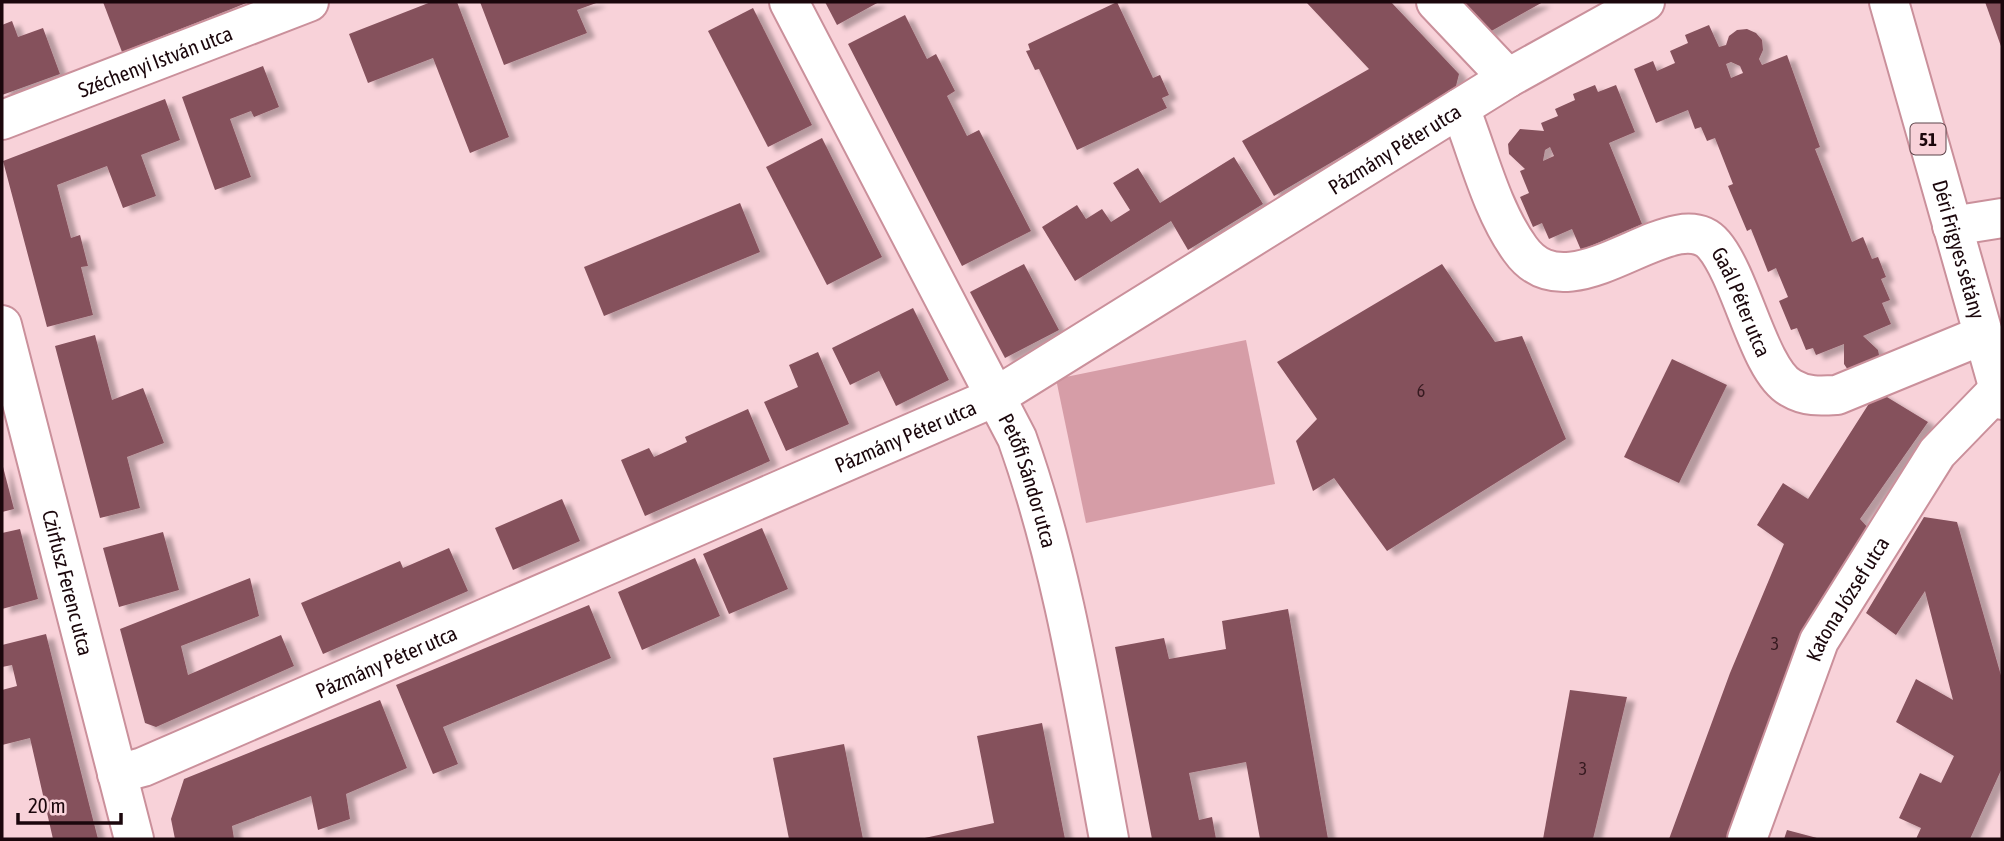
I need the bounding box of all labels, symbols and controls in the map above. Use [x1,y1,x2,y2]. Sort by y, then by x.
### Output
street label: Széchenyi István utca [75,21,236,102]
street label: Pázmány Péter utca [1324,99,1465,199]
road number: 51 [1910,124,1946,154]
street label: Déri Frigyes sétány [1928,177,1990,322]
street label: Gaál Péter utca [1707,242,1776,360]
house number: 6 [1417,380,1425,401]
street label: Pázmány Péter utca [831,395,980,477]
street label: Petőfi Sándor utca [994,409,1062,550]
street label: Czirfusz Ferenc utca [38,507,98,658]
street label: Katona József utca [1801,532,1893,664]
street label: Pázmány Péter utca [312,620,460,703]
house number: 3 [1771,633,1779,654]
house number: 3 [1579,758,1587,779]
scale bar [18,782,121,826]
text: 20 m [28,793,66,817]

